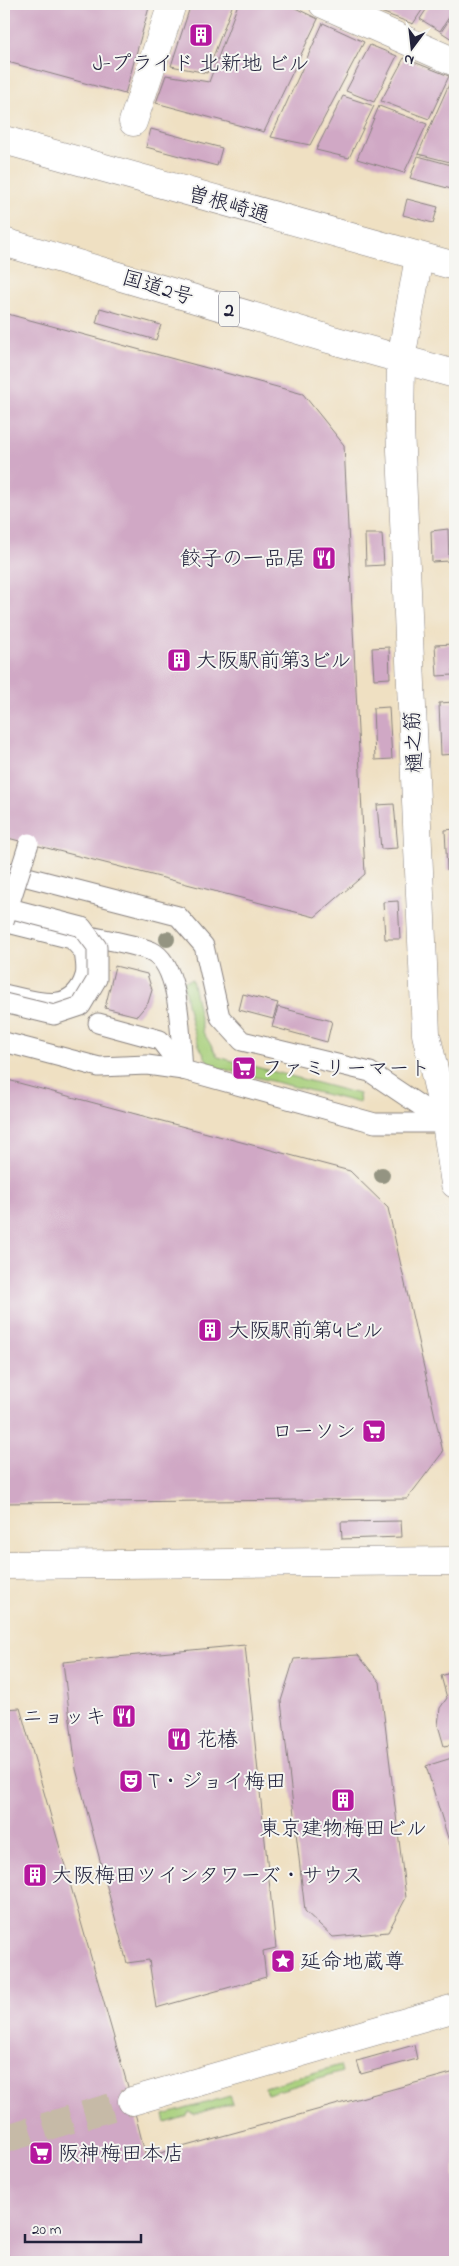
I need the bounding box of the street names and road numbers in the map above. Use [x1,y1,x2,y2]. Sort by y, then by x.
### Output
street label: 曽根崎通 [184,180,273,232]
street label: 国道2号 [118,264,197,314]
road number: 2 [219,292,239,326]
street label: 樋之筋 [398,710,432,774]

